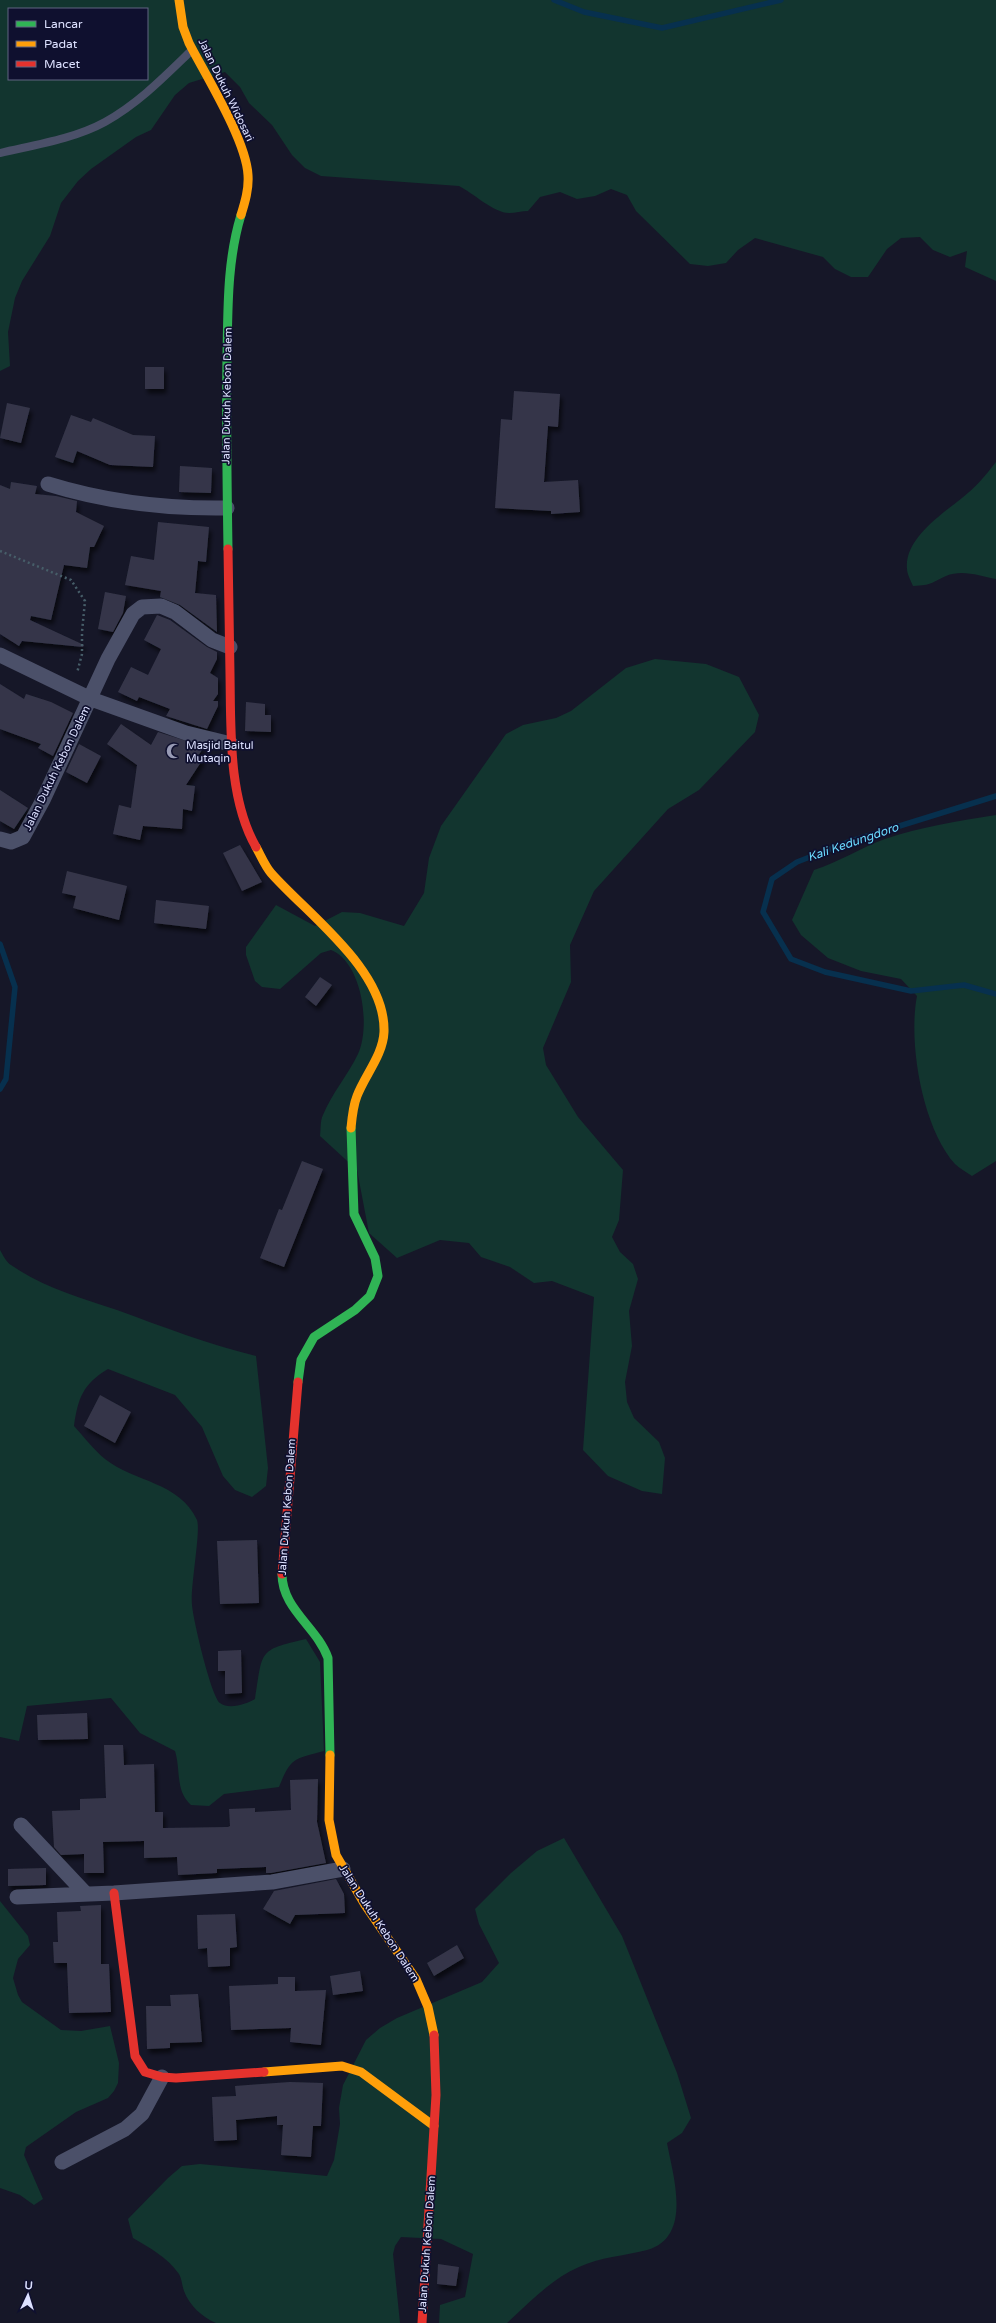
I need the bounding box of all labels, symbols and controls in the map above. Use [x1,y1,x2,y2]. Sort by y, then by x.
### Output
legend [8,8,148,80]
text: Lancar [44,17,83,31]
street label: Jalan Dukuh Widosari [195,36,257,144]
text: Padat [44,37,78,51]
text: Macet [44,57,80,71]
street label: Jalan Dukuh Kebon Dalem [219,327,235,465]
street label: Jalan Dukuh Kebon Dalem [21,704,93,832]
place label: Masjid Baitul Mutaqin [186,739,254,765]
mosque icon: Masjid Baitul Mutaqin [165,742,183,760]
water label: Kali Kedungdoro [806,820,901,864]
street label: Jalan Dukuh Kebon Dalem [276,1438,298,1576]
street label: Jalan Dukuh Kebon Dalem [336,1862,422,1984]
street label: Jalan Dukuh Kebon Dalem [416,2175,438,2313]
north arrow [8,2275,48,2315]
text: U [24,2279,33,2292]

